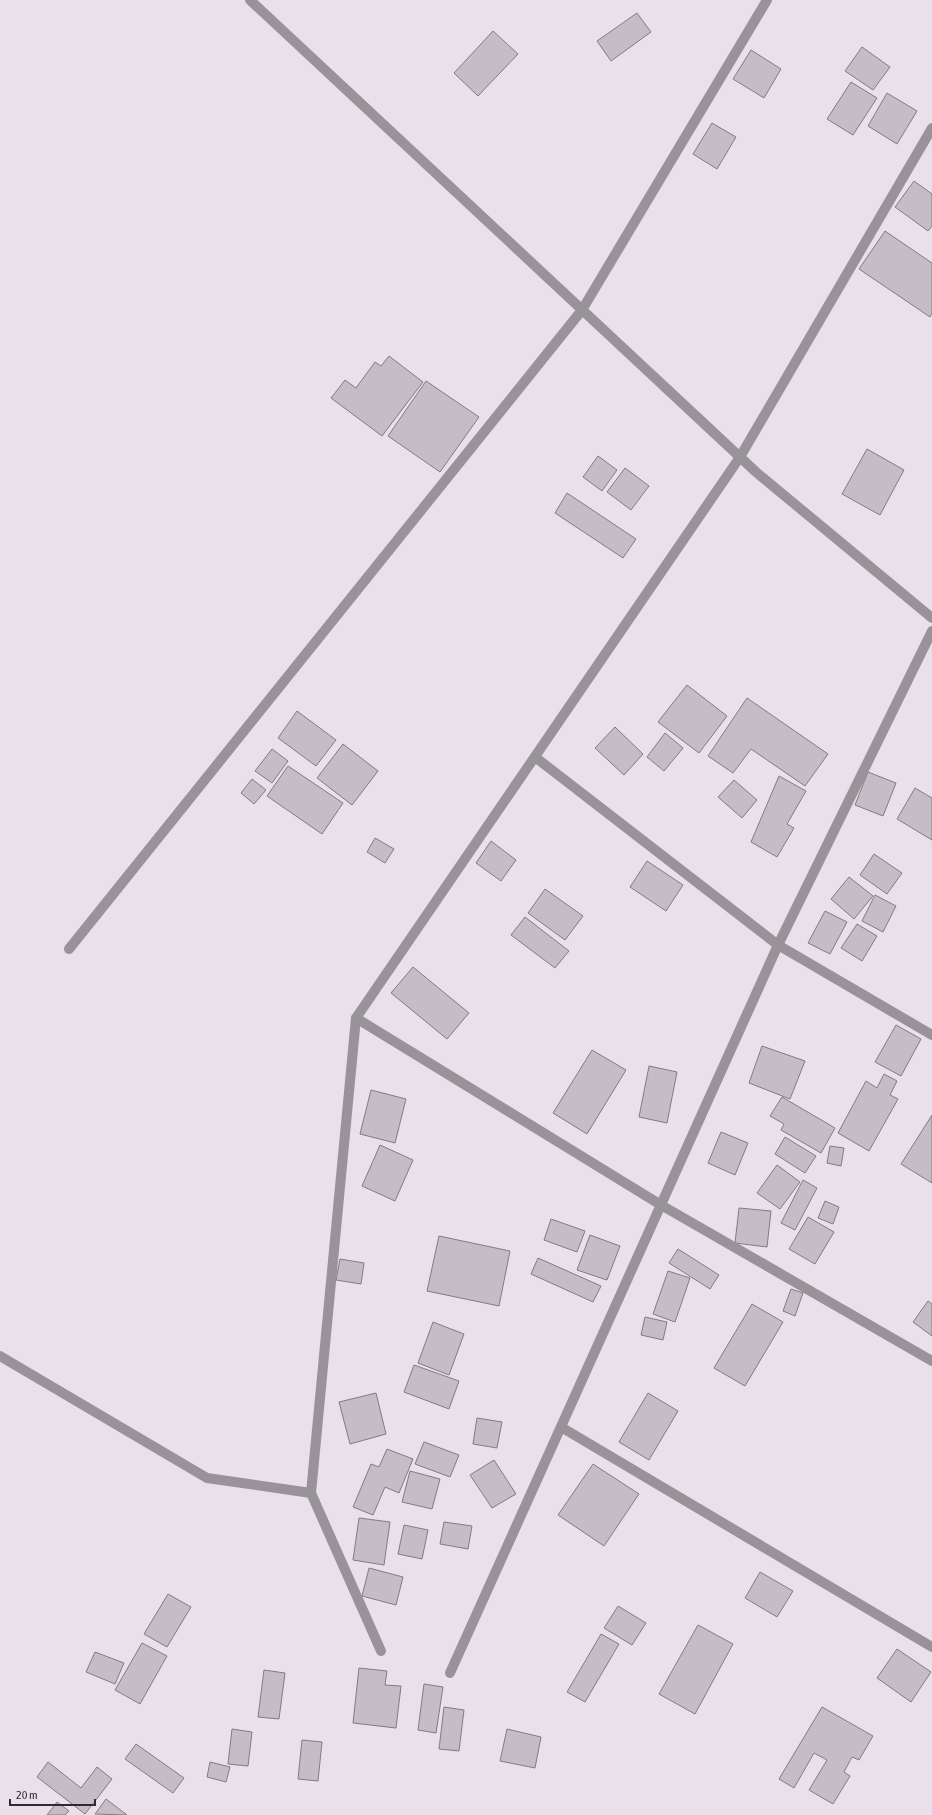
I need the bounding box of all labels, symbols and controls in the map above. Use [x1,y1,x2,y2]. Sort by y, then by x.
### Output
scale bar [10,1781,95,1807]
text: 20 m [16,1788,38,1802]

